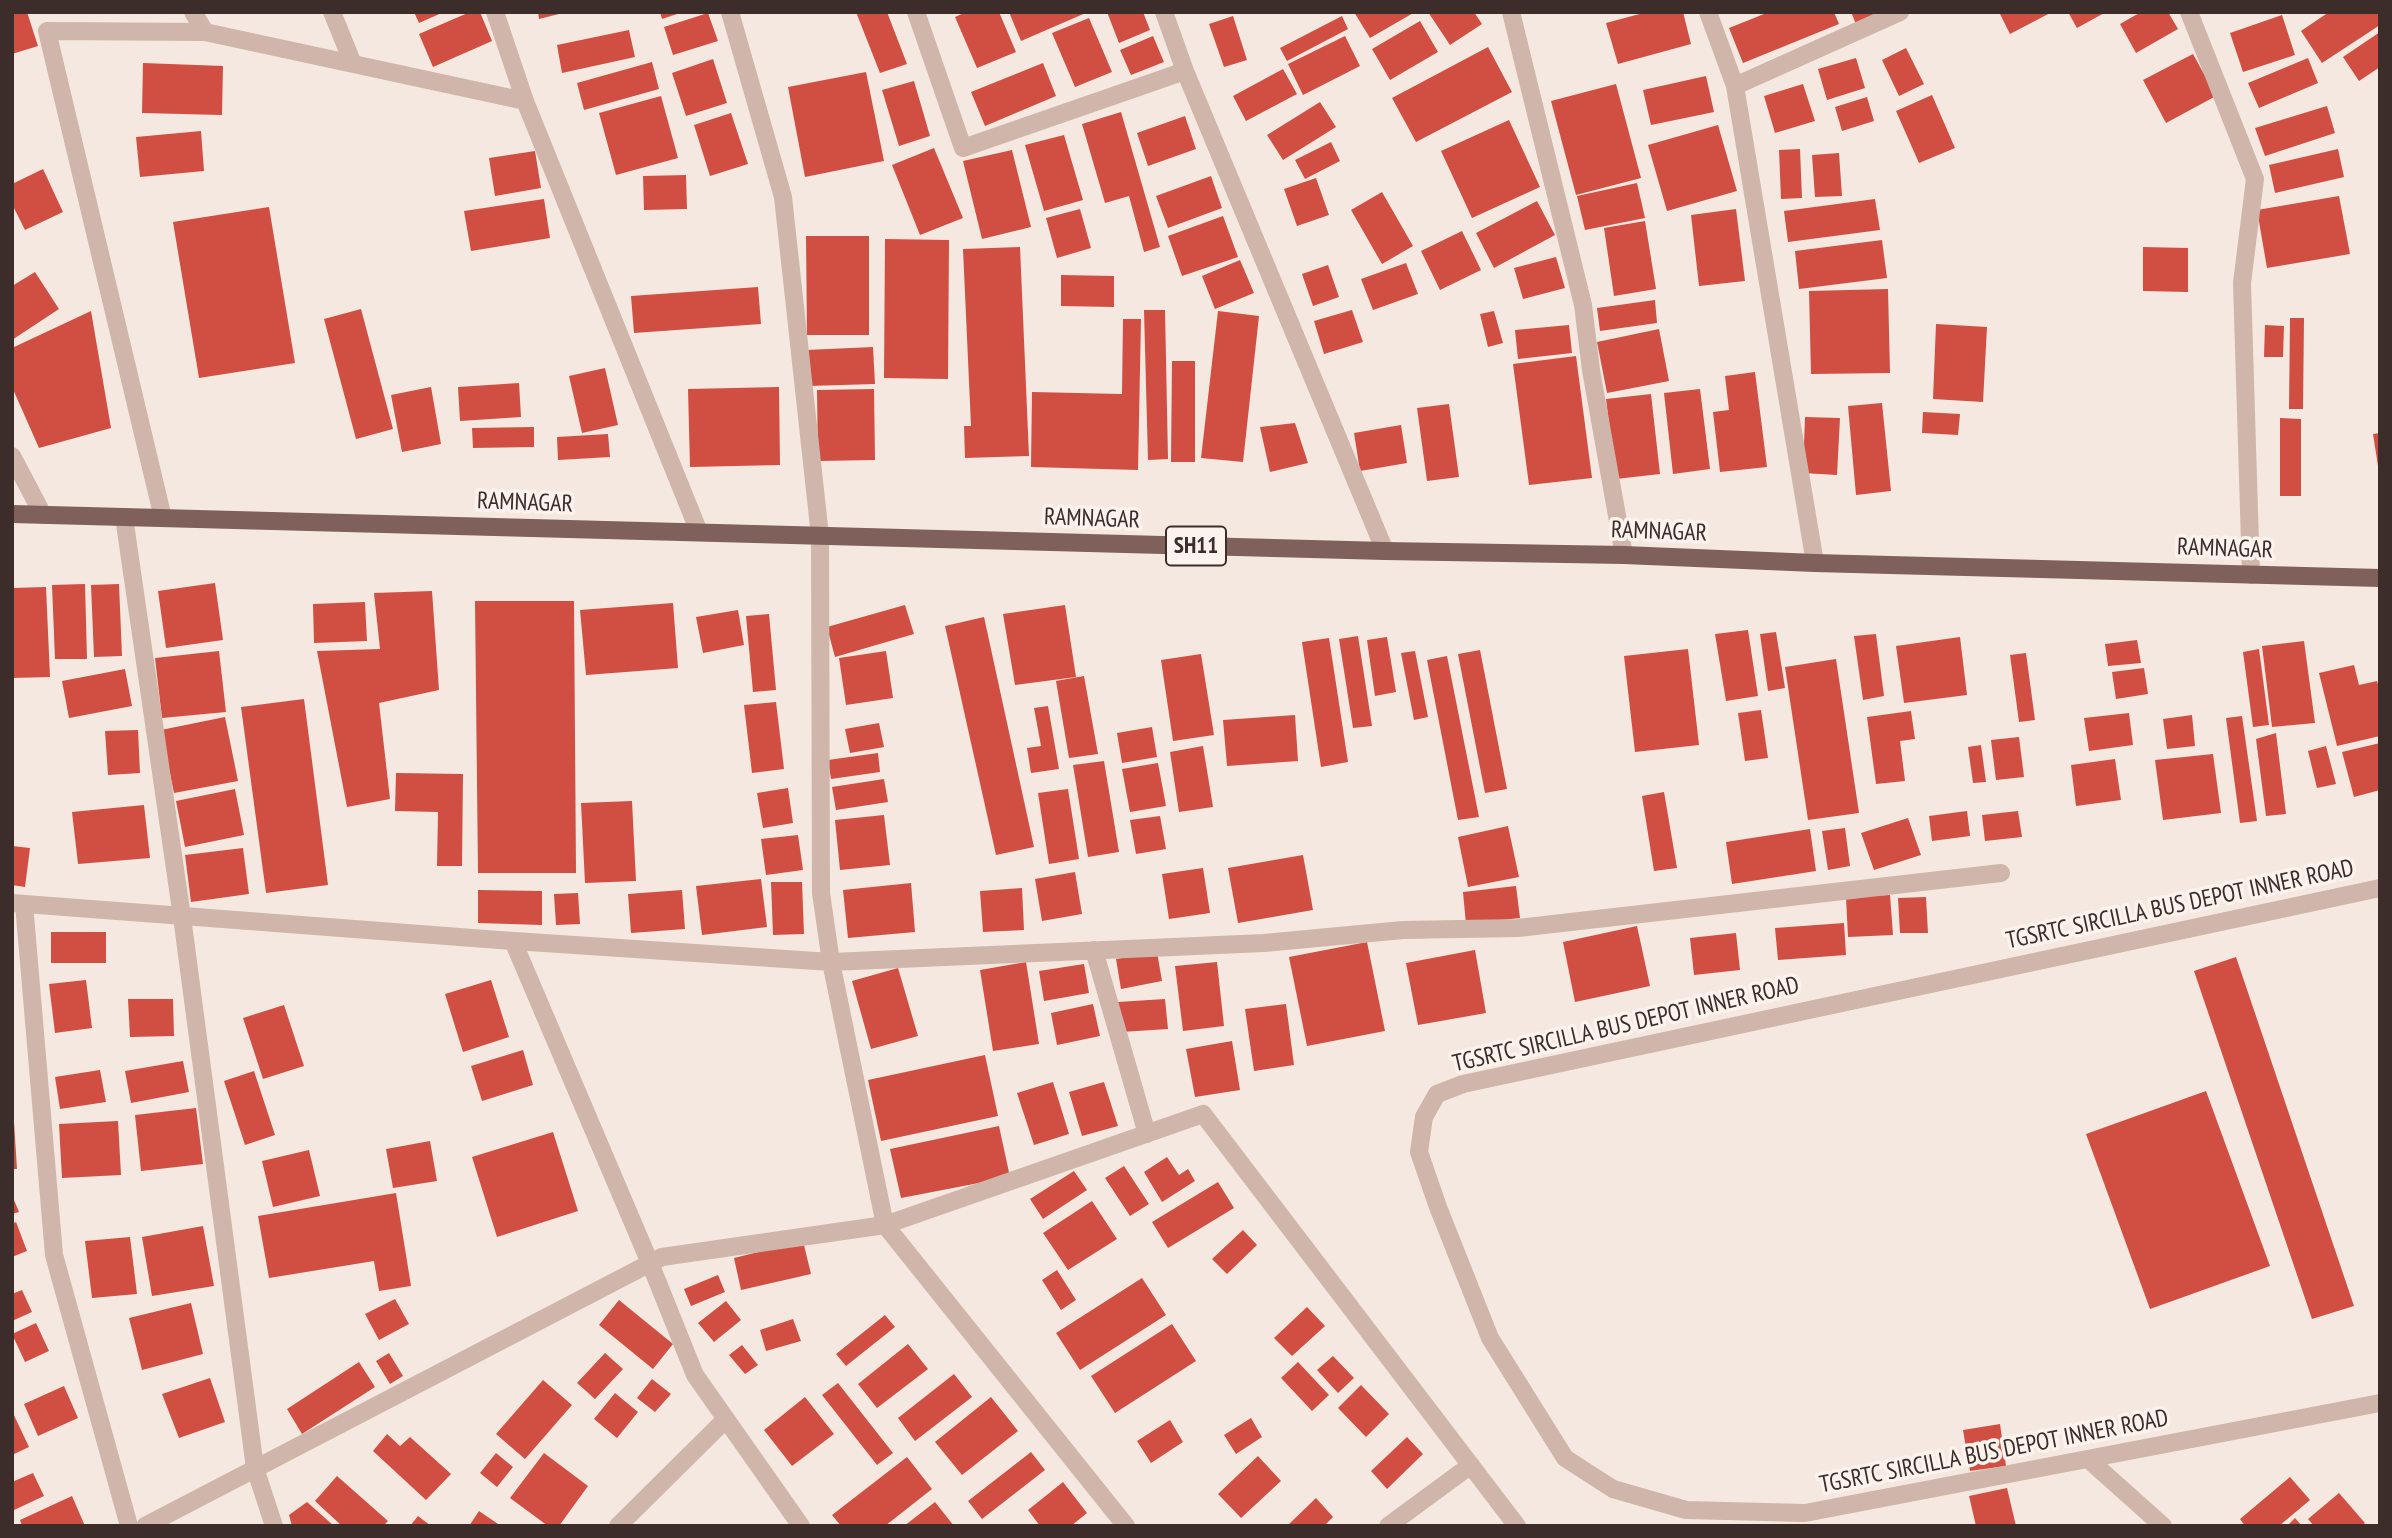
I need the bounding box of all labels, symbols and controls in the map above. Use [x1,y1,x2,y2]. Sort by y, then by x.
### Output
street label: RAMNAGAR [477,487,573,519]
street label: RAMNAGAR [1044,503,1140,535]
street label: RAMNAGAR [1611,516,1707,548]
road number: SH11 [1166,526,1226,566]
street label: RAMNAGAR [2177,533,2273,565]
street label: TGSRTC SIRCILLA BUS DEPOT INNER ROAD [2004,854,2356,956]
street label: TGSRTC SIRCILLA BUS DEPOT INNER ROAD [1450,971,1802,1079]
street label: TGSRTC SIRCILLA BUS DEPOT INNER ROAD [1817,1404,2171,1500]

